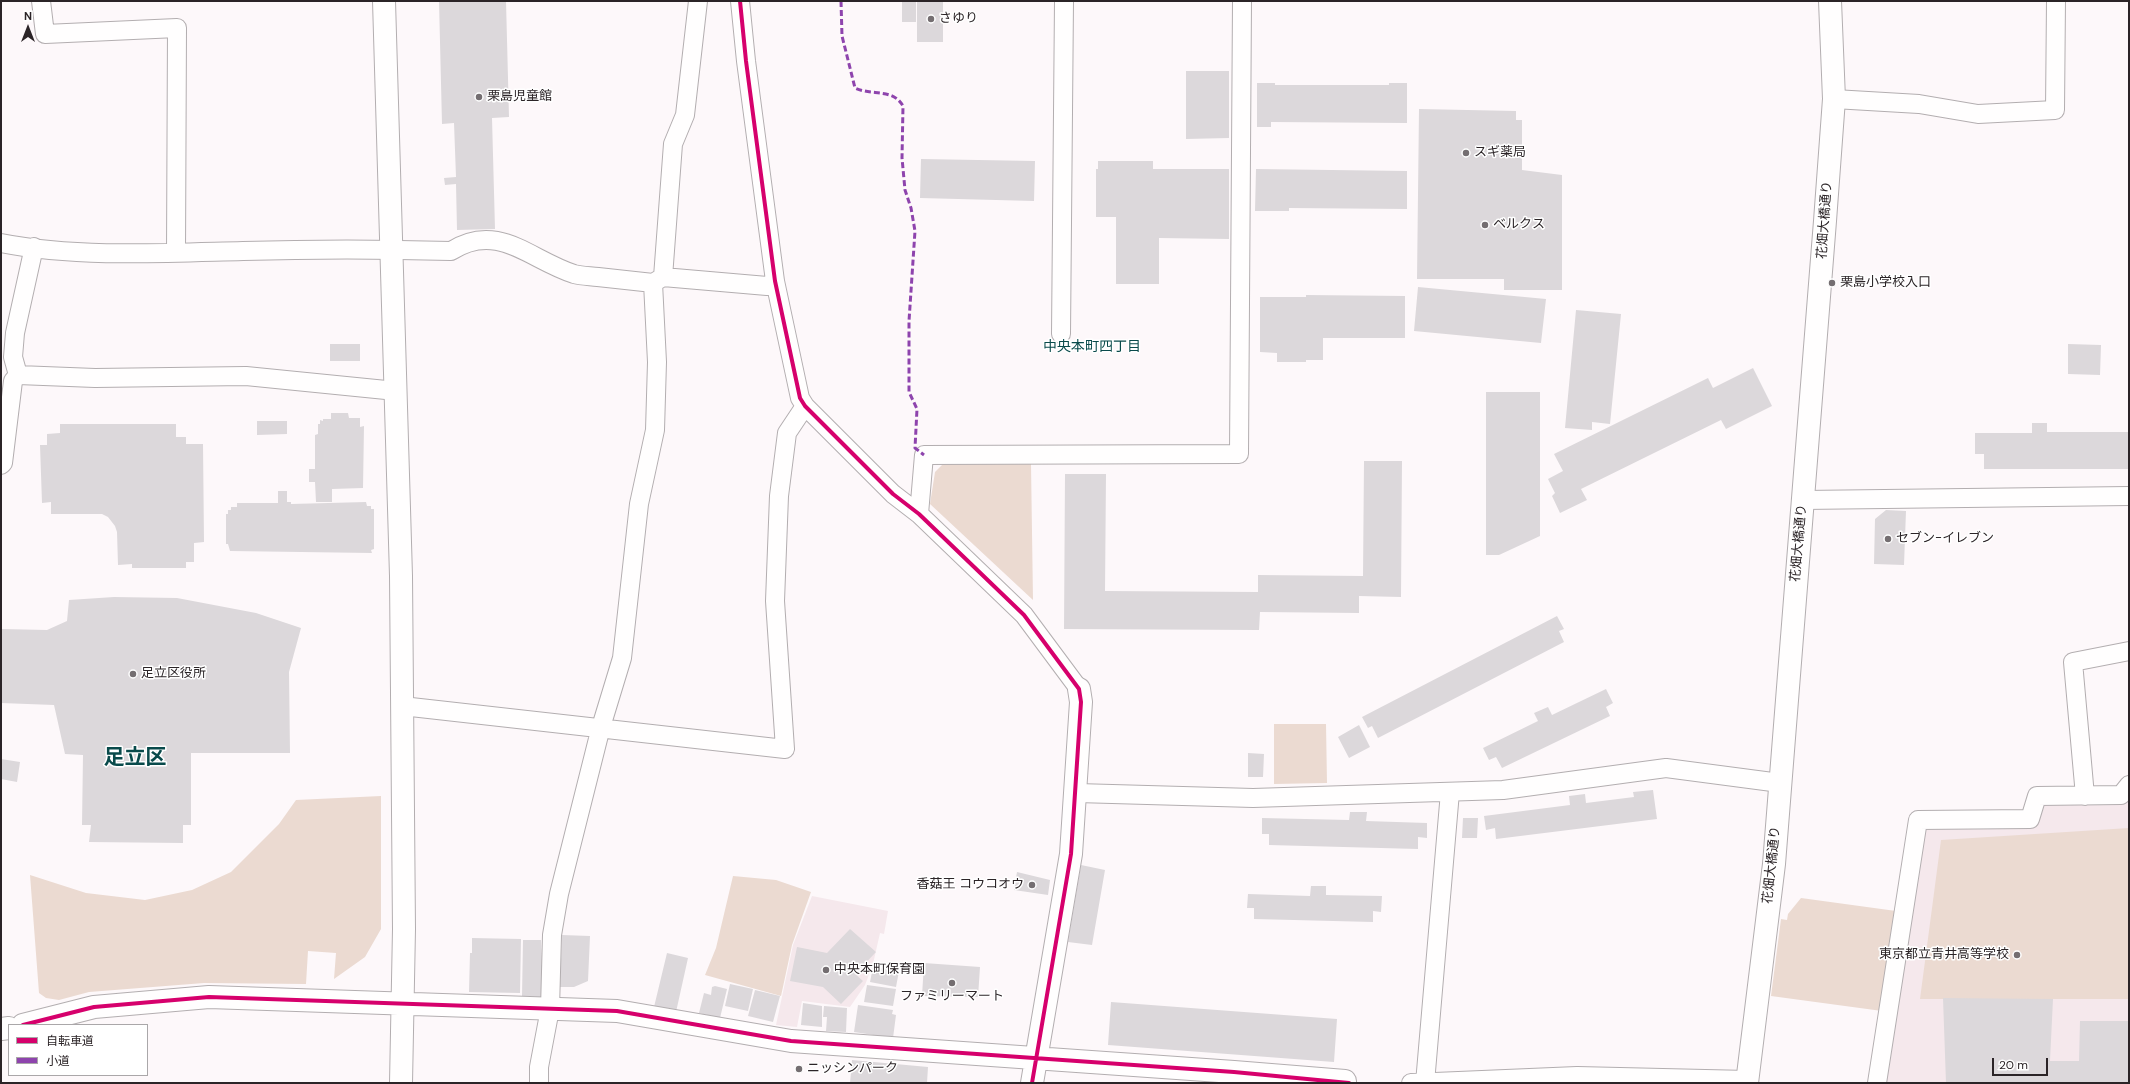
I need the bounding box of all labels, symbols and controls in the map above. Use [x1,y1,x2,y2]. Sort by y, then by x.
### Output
north arrow [8,8,48,48]
text: N [24,9,32,23]
place label: さゆり [939,11,978,27]
marker: さゆり [926,14,936,24]
place label: 栗島児童館 [487,89,552,105]
marker: 栗島児童館 [474,92,484,102]
place label: スギ薬局 [1474,145,1526,161]
marker: スギ薬局 [1461,148,1471,158]
street label: 花畑大橋通り [1814,181,1836,259]
place label: ベルクス [1493,217,1545,233]
marker: ベルクス [1480,220,1490,230]
place label: 栗島小学校入口 [1840,275,1931,291]
marker: 栗島小学校入口 [1827,278,1837,288]
district label: 中央本町四丁目 [1043,339,1141,355]
street label: 花畑大橋通り [1788,503,1810,583]
place label: セブン-イレブン [1896,531,1994,547]
marker: セブン-イレブン [1883,534,1893,544]
place label: 足立区役所 [141,666,206,682]
marker: 足立区役所 [128,669,138,679]
district label: 足立区 [104,745,166,771]
street label: 花畑大橋通り [1760,825,1784,905]
place label: 香菇王 コウコオウ [917,877,1024,893]
marker: 香菇王 コウコオウ [1027,880,1037,890]
place label: 東京都立青井高等学校 [1879,947,2009,963]
marker: 東京都立青井高等学校 [2012,950,2022,960]
place label: 中央本町保育園 [834,962,925,978]
marker: 中央本町保育園 [821,965,831,975]
marker: ファミリーマート [947,978,957,988]
place label: ファミリーマート [900,989,1004,1005]
legend [8,1024,148,1076]
text: 自転車道 [46,1033,94,1049]
scale bar [1994,1050,2050,1076]
text: 小道 [46,1053,70,1069]
text: 20 m [1999,1057,2028,1073]
place label: ニッシンパーク [807,1061,898,1077]
marker: ニッシンパーク [794,1064,804,1074]

